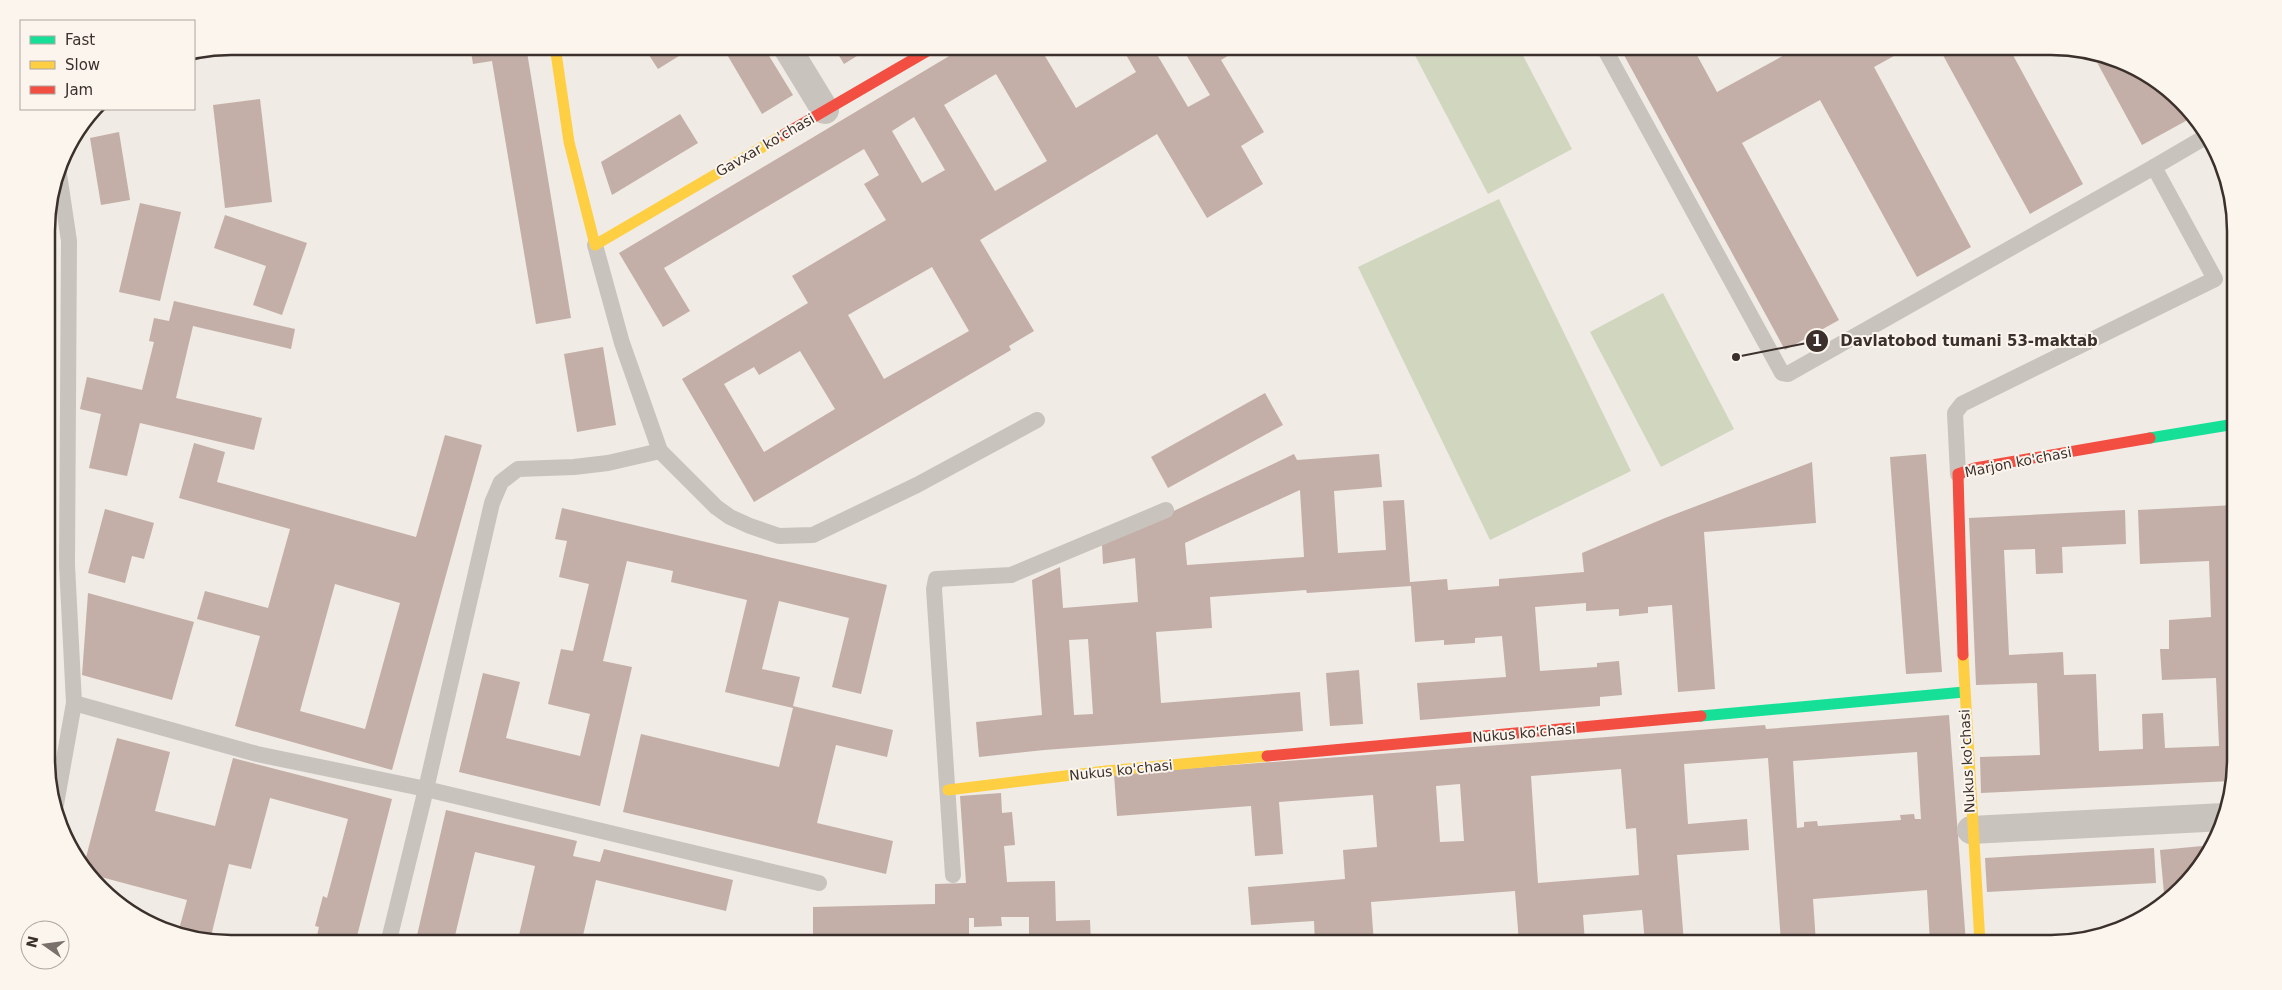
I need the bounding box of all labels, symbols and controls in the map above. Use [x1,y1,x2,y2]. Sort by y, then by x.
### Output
legend [20,20,195,110]
text: Fast [65,31,95,49]
text: Slow [65,56,100,74]
text: Jam [64,81,93,99]
street label: Gavxar ko'chasi [713,110,817,180]
callout: Davlatobod tumani 53-maktab [1805,326,2107,356]
text: 1 [1812,332,1822,350]
text: Davlatobod tumani 53-maktab [1840,332,2098,350]
street label: Marjon ko'chasi [1963,444,2073,480]
street label: Nukus ko'chasi [1956,709,1978,813]
street label: Nukus ko'chasi [1472,720,1576,746]
street label: Nukus ko'chasi [1068,757,1174,783]
north arrow [20,920,70,970]
text: N [23,934,42,949]

